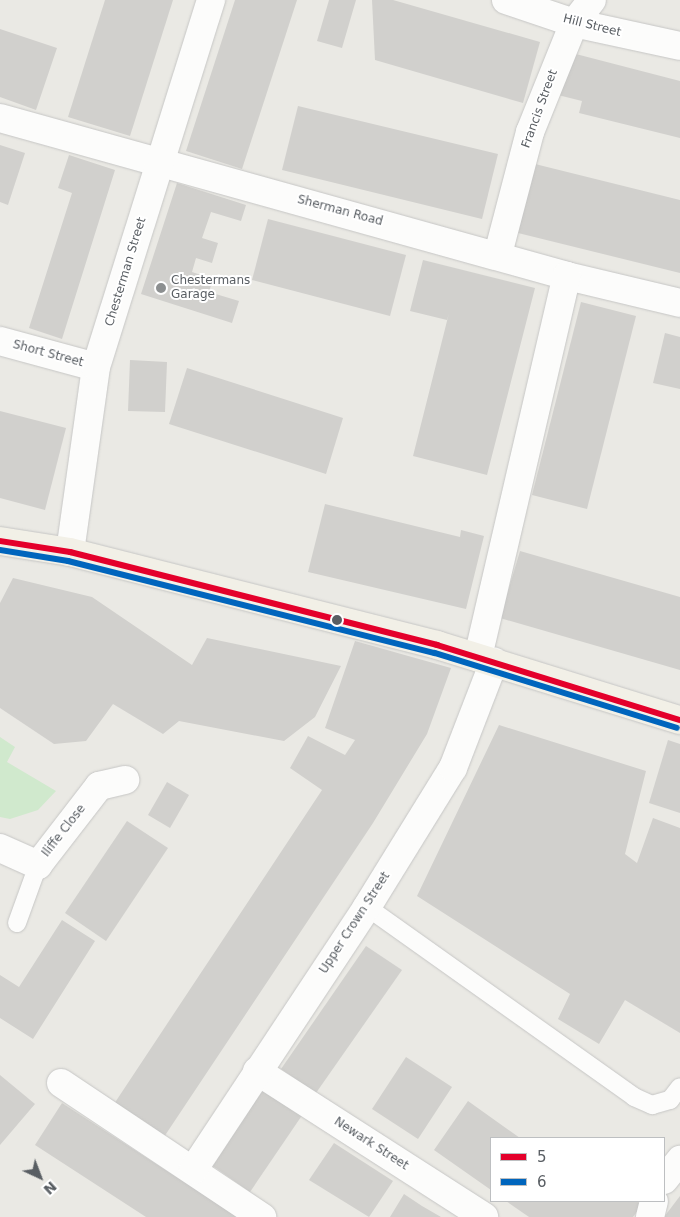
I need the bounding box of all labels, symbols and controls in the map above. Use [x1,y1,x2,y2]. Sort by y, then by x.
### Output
street label: Hill Street [561,12,623,40]
street label: Francis Street [519,68,561,150]
street label: Sherman Road [296,193,384,229]
street label: Chesterman Street [103,216,149,328]
place label: Chestermans Garage [171,274,250,302]
marker: Chestermans Garage [155,282,167,294]
street label: Short Street [11,338,85,370]
unlabelled marker [332,615,342,625]
street label: Iliffe Close [39,802,89,860]
street label: Upper Crown Street [317,869,393,977]
street label: Newark Street [331,1115,411,1173]
legend [490,1137,665,1202]
text: 5 [537,1148,547,1166]
north arrow [15,1152,65,1202]
text: 6 [537,1173,547,1191]
text: N [40,1178,60,1198]

